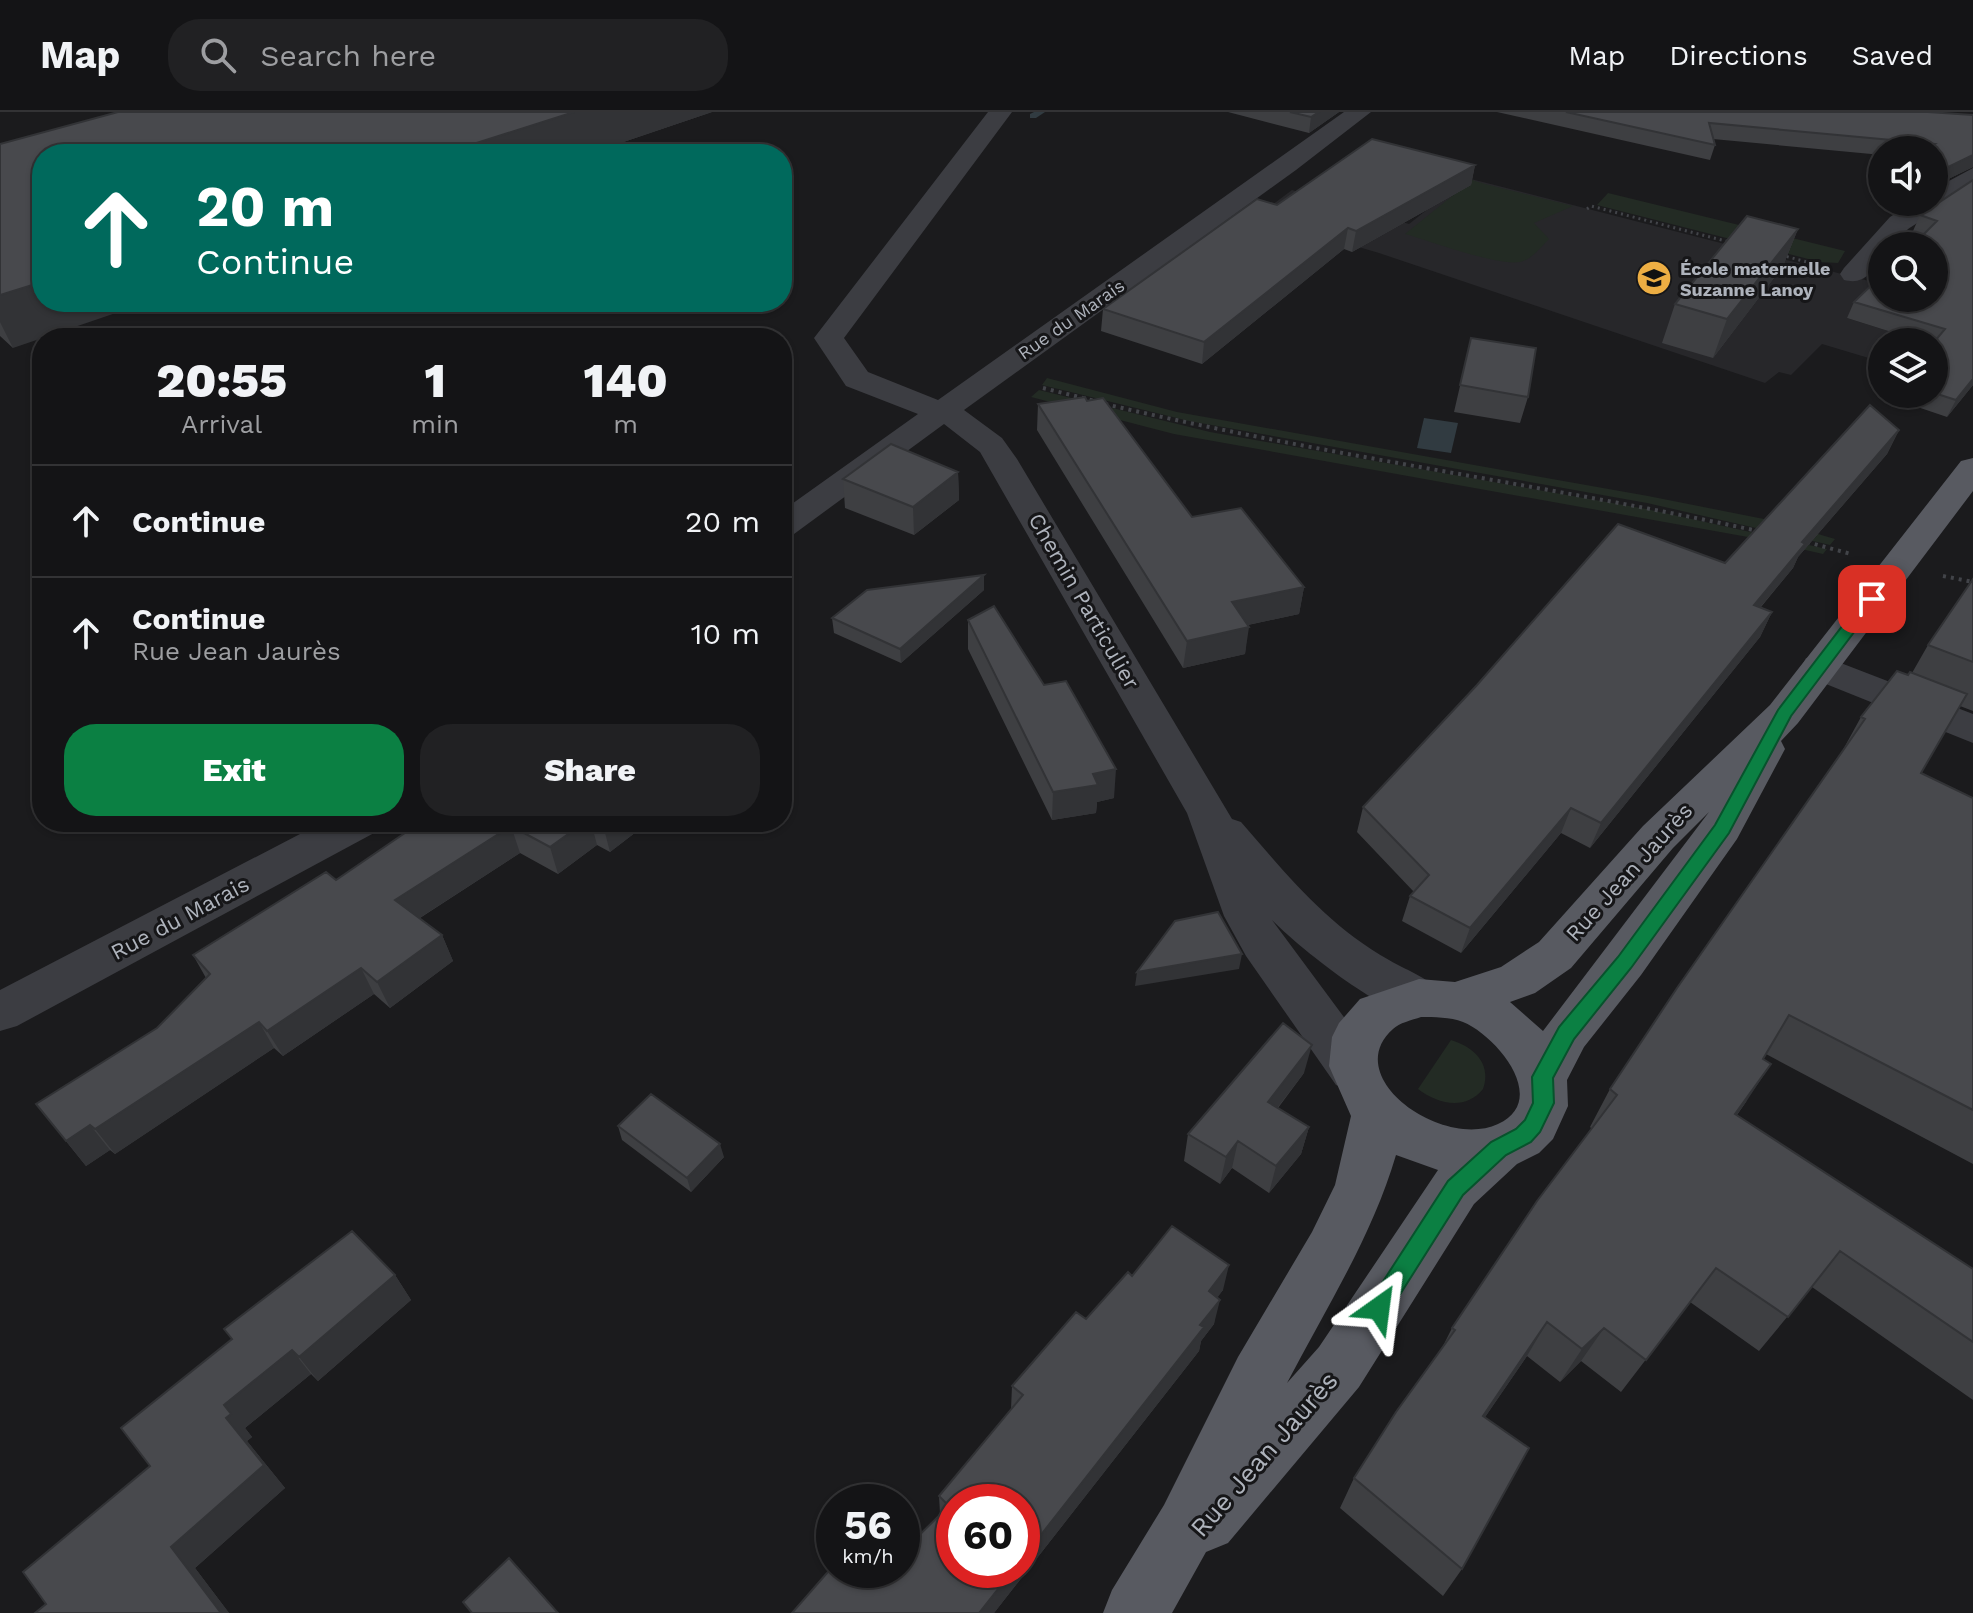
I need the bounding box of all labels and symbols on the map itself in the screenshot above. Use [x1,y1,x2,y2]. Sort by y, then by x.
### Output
place label: École maternelle Suzanne Lanoy [1680,258,1830,300]
school or university icon: École maternelle Suzanne Lanoy [1635,259,1673,297]
street label: Rue du Marais [1014,275,1128,363]
street label: Chemin Particulier [1023,509,1145,693]
pin [1838,565,1906,633]
street label: Rue Jean Jaurès [1561,798,1697,946]
street label: Rue du Marais [107,871,253,965]
position arrow [1337,1266,1421,1350]
street label: Rue Jean Jaurès [1184,1365,1344,1543]
speed limit sign: 60 [936,1484,1040,1588]

